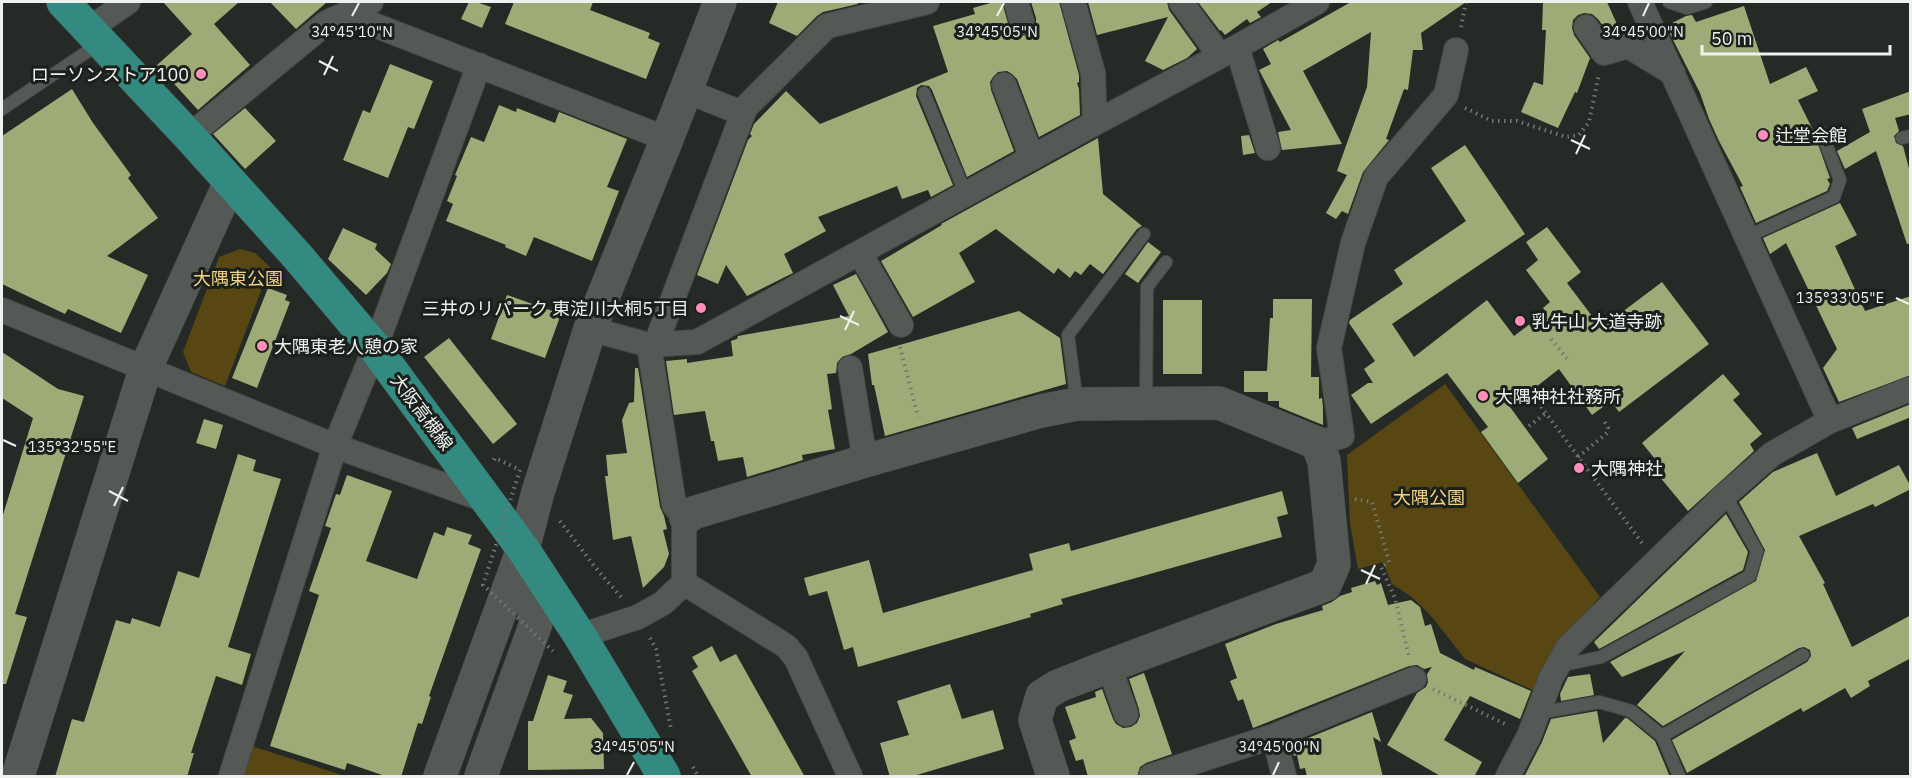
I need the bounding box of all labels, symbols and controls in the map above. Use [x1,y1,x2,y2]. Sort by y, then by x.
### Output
scale bar [1702,18,1890,56]
text: 34°45'10"N [311,22,393,41]
text: 34°45'05"N [956,22,1038,41]
text: 34°45'00"N [1602,22,1684,41]
text: 50 m [1711,27,1753,50]
place label: ローソンストア100 [31,63,189,86]
marker: ローソンストア100 [194,67,208,81]
place label: 辻堂会館 [1775,124,1847,147]
marker: 辻堂会館 [1756,128,1770,142]
park label: 大隅東公園 [193,267,283,290]
text: 135°33'05"E [1796,288,1884,307]
place label: 三井のリパーク 東淀川大桐5丁目 [422,297,689,320]
marker: 三井のリパーク 東淀川大桐5丁目 [694,301,708,315]
place label: 乳牛山 大道寺跡 [1532,310,1662,333]
marker: 乳牛山 大道寺跡 [1513,314,1527,328]
place label: 大隅東老人憩の家 [274,335,418,358]
marker: 大隅東老人憩の家 [255,339,269,353]
street label: 大阪高槻線 [386,369,458,455]
place label: 大隅神社社務所 [1495,385,1621,408]
marker: 大隅神社社務所 [1476,389,1490,403]
text: 135°32'55"E [28,437,116,456]
place label: 大隅神社 [1591,457,1663,480]
marker: 大隅神社 [1572,461,1586,475]
park label: 大隅公園 [1393,486,1465,509]
text: 34°45'05"N [593,737,675,756]
text: 34°45'00"N [1238,737,1320,756]

